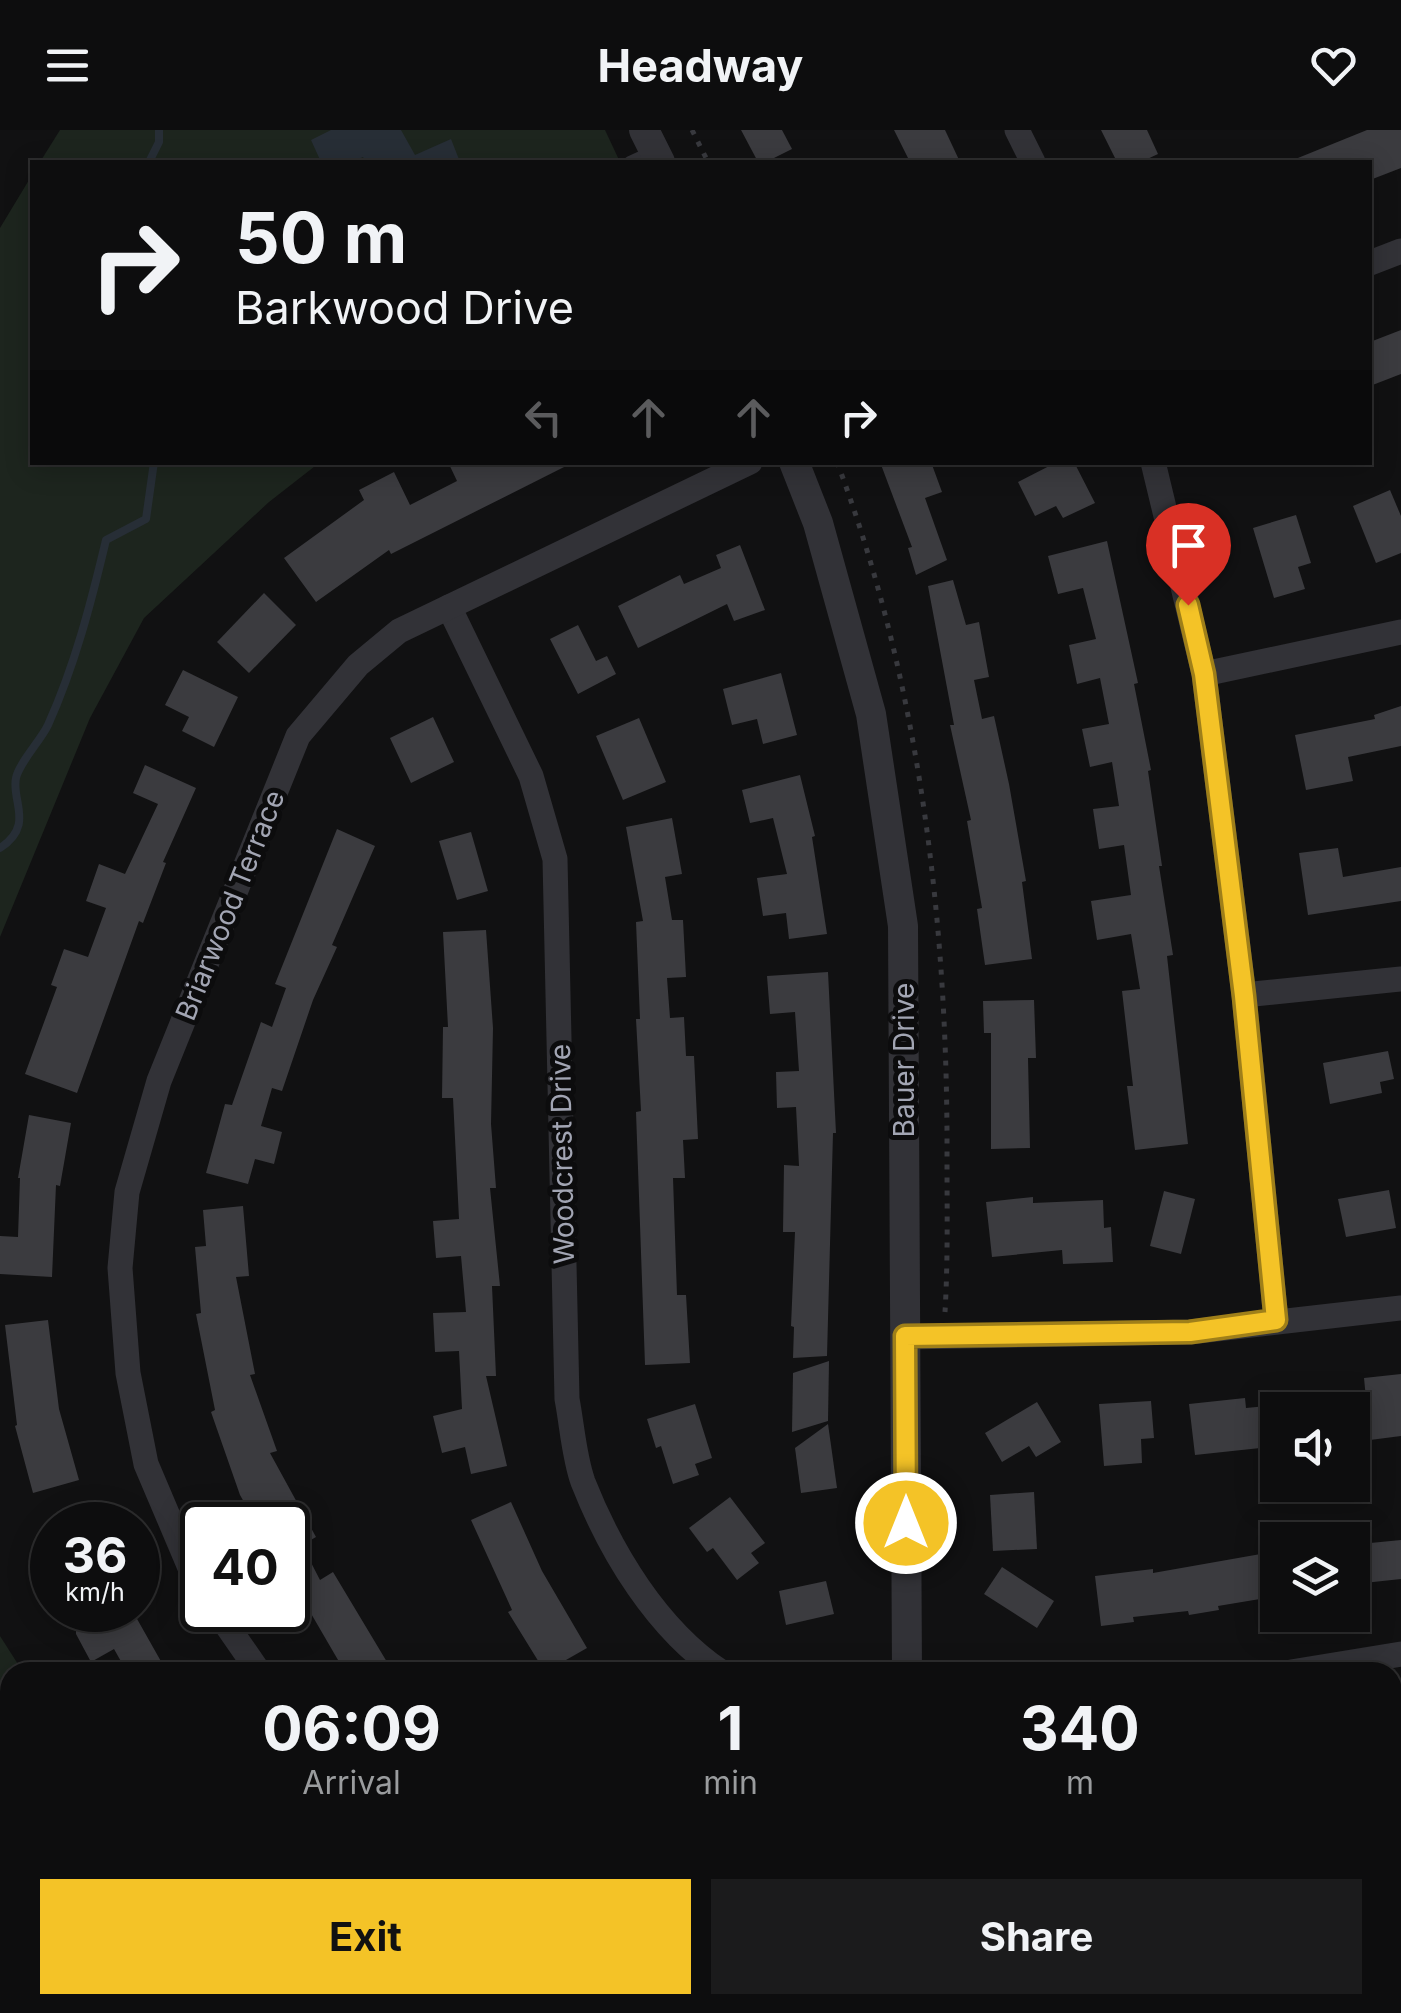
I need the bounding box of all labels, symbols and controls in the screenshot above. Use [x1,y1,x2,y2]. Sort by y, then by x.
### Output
icon: menu [40,38,95,93]
text: Headway [598,38,803,93]
icon: heart [1306,38,1361,93]
text: 50 m [235,195,407,280]
icon: right [70,200,200,330]
text: Barkwood Drive [235,280,574,335]
icon: left [516,390,571,445]
icon: ahead [621,390,676,445]
icon: ahead [726,390,781,445]
icon: right [831,390,886,445]
pin [1146,503,1231,606]
icon: arrive [1161,518,1216,573]
street label: Briarwood Terrace [168,785,292,1025]
street label: Bauer Drive [887,983,921,1137]
street label: Woodcrest Drive [543,1043,581,1265]
map controls [1260,1392,1370,1632]
button: sound [1260,1392,1370,1502]
position arrow [854,1471,958,1575]
speed limit sign: 40 [180,1502,310,1632]
button: layers [1260,1522,1370,1632]
text: 36 [63,1525,127,1585]
text: km/h [65,1577,125,1607]
text: 06:09 [262,1692,441,1764]
text: 1 [718,1692,743,1764]
text: 340 [1020,1692,1140,1764]
text: Arrival [302,1763,401,1802]
text: min [703,1763,758,1802]
text: m [1066,1763,1094,1802]
button: Exit [40,1879,691,1994]
button: Share [711,1879,1362,1994]

